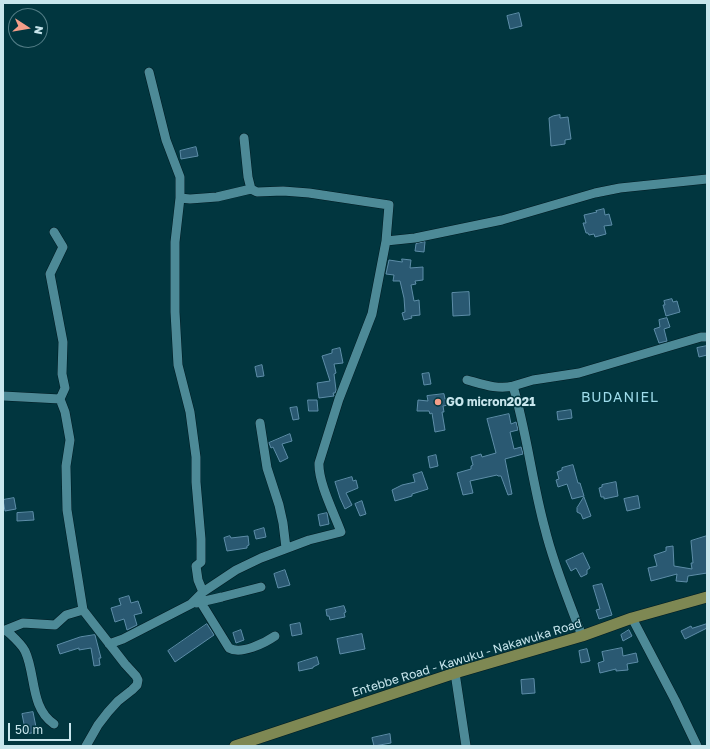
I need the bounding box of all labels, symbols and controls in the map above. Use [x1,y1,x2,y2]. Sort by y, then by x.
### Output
north arrow [8,8,48,48]
text: N [32,25,46,36]
district label: BUDANIEL [581,390,659,406]
place label: GO micron2021 [446,395,535,409]
marker: GO micron2021 [433,397,443,407]
street label: Entebbe Road - Kawuku - Nakawuka Road [350,616,584,700]
scale bar [10,715,73,741]
text: 50 m [15,722,43,737]

